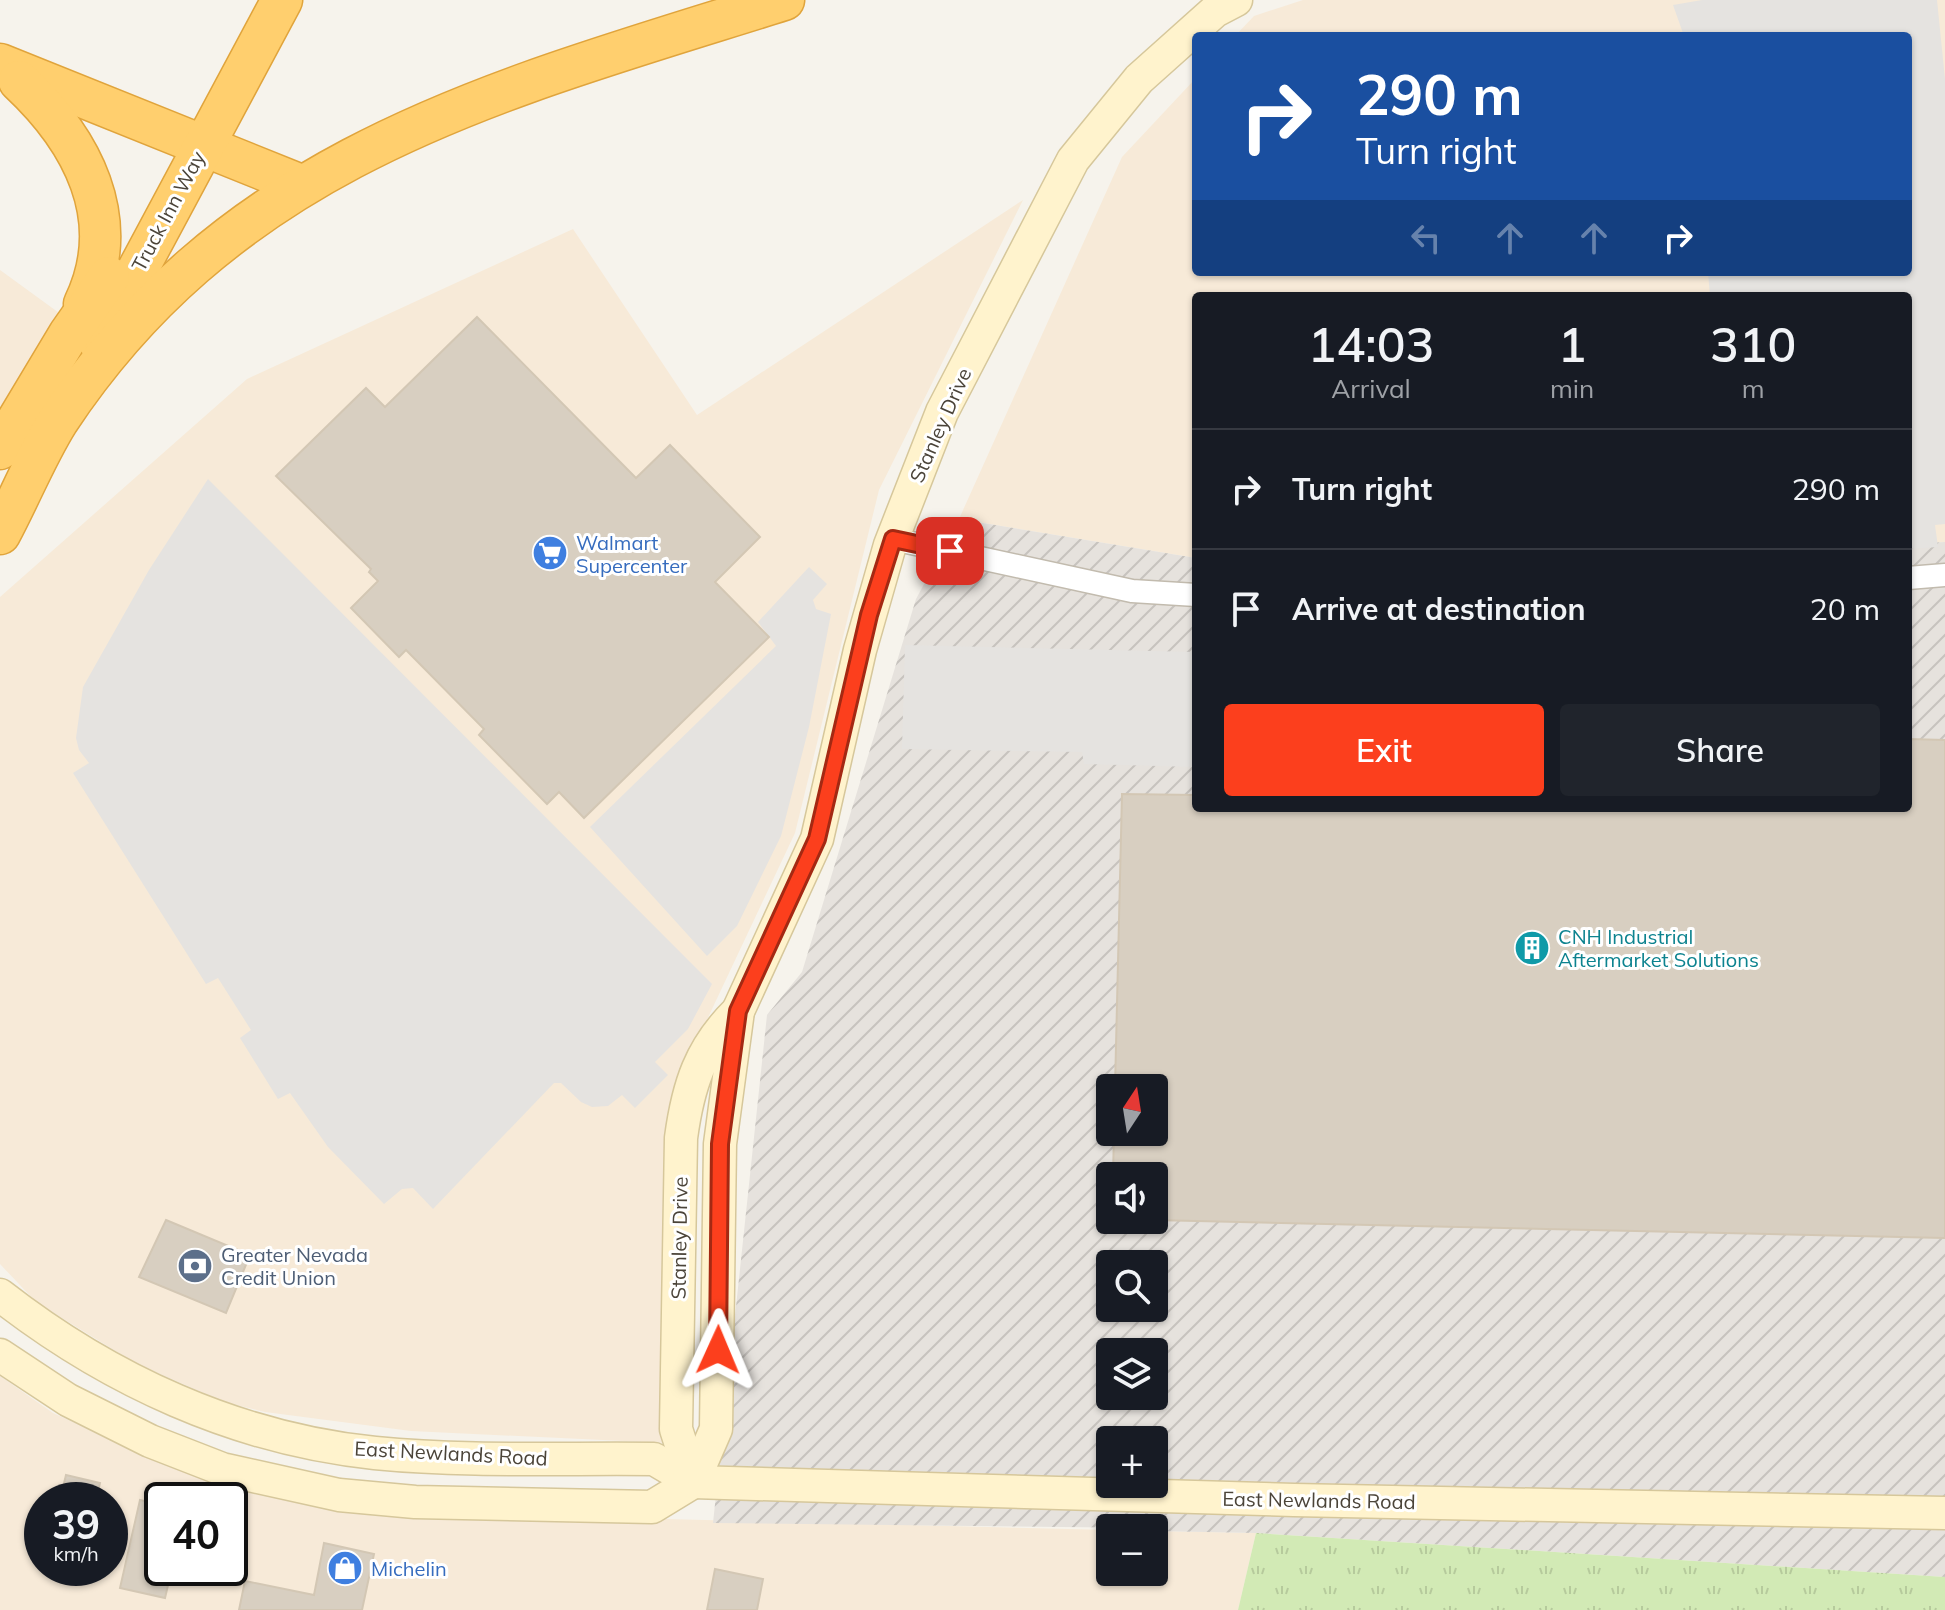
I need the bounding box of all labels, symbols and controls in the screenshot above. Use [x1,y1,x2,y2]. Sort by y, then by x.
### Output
text: 290 m [1356,59,1523,129]
icon: right [1224,64,1328,168]
text: Turn right [1356,128,1517,173]
street label: Truck Inn Way [126,146,210,275]
icon: left [1404,216,1448,260]
icon: ahead [1488,216,1532,260]
icon: ahead [1572,216,1616,260]
icon: right [1656,216,1700,260]
text: 14:03 [1308,314,1434,374]
text: 1 [1558,314,1586,374]
text: 310 [1710,314,1796,374]
street label: Stanley Drive [904,364,976,486]
text: Arrival [1331,372,1411,405]
text: min [1550,372,1594,405]
text: m [1742,372,1765,405]
icon: right [1224,467,1268,511]
text: Turn right [1292,470,1432,508]
text: 290 m [1792,470,1880,508]
pin [916,517,984,585]
icon: arrive [928,529,972,573]
place label: Walmart Supercenter [576,530,688,578]
supermarket icon: Walmart Supercenter [531,534,569,572]
icon: arrive [1224,587,1268,631]
text: Arrive at destination [1292,590,1586,628]
text: 20 m [1810,590,1880,628]
button: Exit [1224,704,1544,796]
button: Share [1560,704,1880,796]
place label: CNH Industrial Aftermarket Solutions [1558,924,1759,972]
building icon: CNH Industrial Aftermarket Solutions [1513,929,1551,967]
north arrow [1096,1074,1168,1146]
map controls [1096,1074,1168,1586]
button: sound [1096,1162,1168,1234]
street label: Stanley Drive [665,1176,693,1300]
place label: Greater Nevada Credit Union [221,1242,368,1290]
bank icon: Greater Nevada Credit Union [176,1247,214,1285]
button: search [1096,1250,1168,1322]
position arrow [676,1308,760,1392]
button: layers [1096,1338,1168,1410]
button: + [1096,1426,1168,1498]
street label: East Newlands Road [354,1435,548,1471]
speed limit sign: 40 [144,1482,248,1586]
street label: East Newlands Road [1222,1486,1416,1514]
text: 39 [52,1499,100,1549]
button: − [1096,1514,1168,1586]
text: km/h [53,1541,99,1566]
shop icon: Michelin [326,1549,364,1587]
place label: Michelin [371,1556,447,1581]

